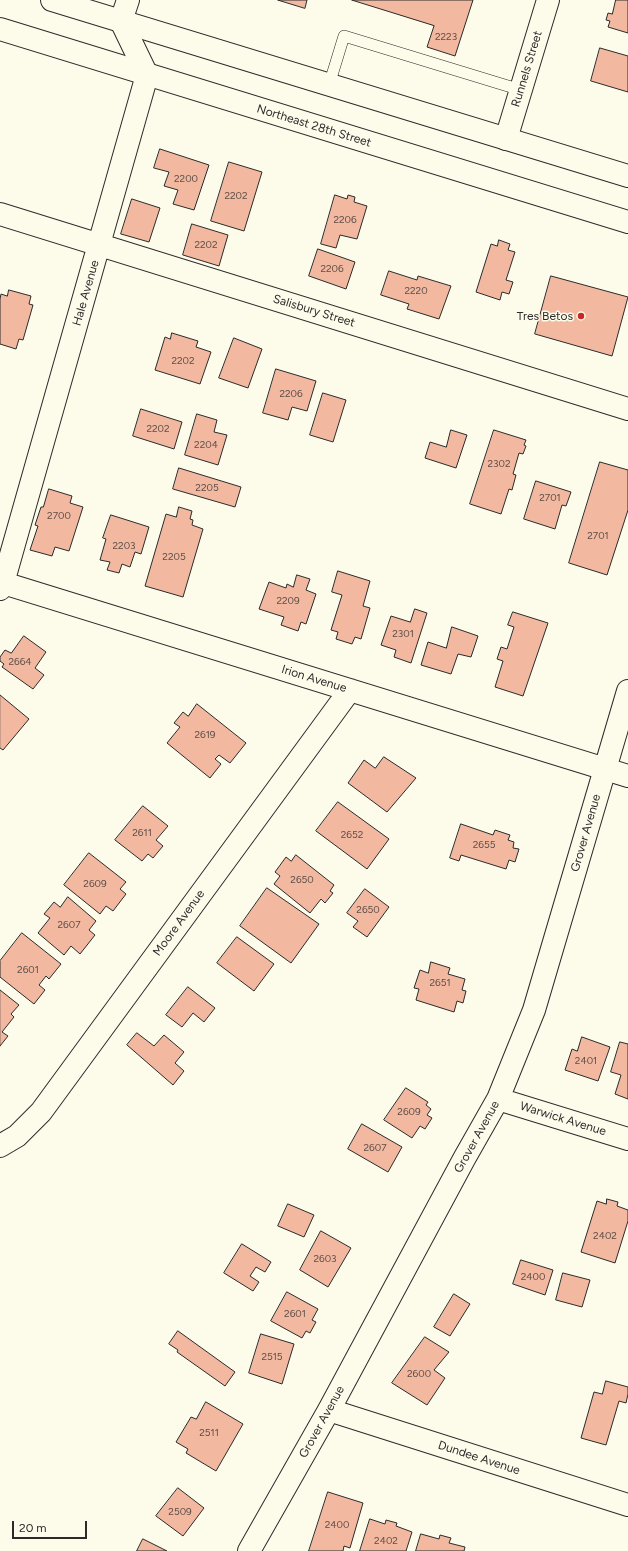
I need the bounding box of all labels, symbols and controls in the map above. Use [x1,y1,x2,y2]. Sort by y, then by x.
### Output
street label: Runnels Street [509,29,545,109]
house number: 2223 [435,31,457,43]
street label: Northeast 28th Street [255,102,373,150]
house number: 2200 [174,173,198,185]
house number: 2202 [224,190,248,202]
house number: 2206 [333,214,357,226]
house number: 2202 [194,239,218,251]
street label: Hale Avenue [70,258,102,328]
house number: 2206 [320,263,344,275]
house number: 2220 [404,285,428,297]
street label: Salisbury Street [271,292,357,330]
place label: Tres Betos [517,309,573,323]
marker: Tres Betos [576,311,586,321]
house number: 2202 [171,355,195,367]
house number: 2206 [279,388,303,400]
house number: 2202 [146,423,170,435]
house number: 2204 [194,439,218,451]
house number: 2302 [487,458,511,470]
house number: 2205 [195,482,219,494]
house number: 2701 [539,492,561,504]
house number: 2700 [47,510,71,522]
house number: 2701 [587,530,609,542]
house number: 2203 [112,540,136,552]
house number: 2205 [162,551,186,563]
house number: 2209 [276,595,300,607]
house number: 2301 [392,628,414,640]
house number: 2664 [8,656,32,668]
street label: Irion Avenue [280,662,348,696]
house number: 2619 [194,729,216,741]
street label: Grover Avenue [568,792,604,874]
house number: 2611 [132,827,152,839]
house number: 2652 [341,829,363,841]
house number: 2655 [473,839,495,851]
house number: 2650 [290,874,314,886]
house number: 2609 [83,878,107,890]
street label: Moore Avenue [150,887,208,959]
house number: 2650 [356,904,380,916]
house number: 2607 [57,919,81,931]
house number: 2601 [17,964,39,976]
house number: 2651 [429,977,451,989]
house number: 2401 [575,1055,597,1067]
street label: Grover Avenue [451,1098,503,1176]
street label: Warwick Avenue [518,1099,608,1139]
house number: 2609 [397,1106,421,1118]
house number: 2607 [363,1142,387,1154]
house number: 2402 [593,1230,617,1242]
house number: 2603 [313,1253,337,1265]
house number: 2400 [521,1271,545,1283]
house number: 2601 [284,1308,306,1320]
house number: 2515 [261,1351,283,1363]
house number: 2600 [407,1368,431,1380]
street label: Grover Avenue [296,1383,348,1461]
house number: 2511 [199,1427,219,1439]
street label: Dundee Avenue [436,1438,522,1478]
house number: 2509 [168,1506,192,1518]
scale bar [14,1513,89,1539]
house number: 2400 [325,1519,349,1531]
text: 20 m [19,1521,47,1535]
house number: 2402 [374,1535,398,1547]

